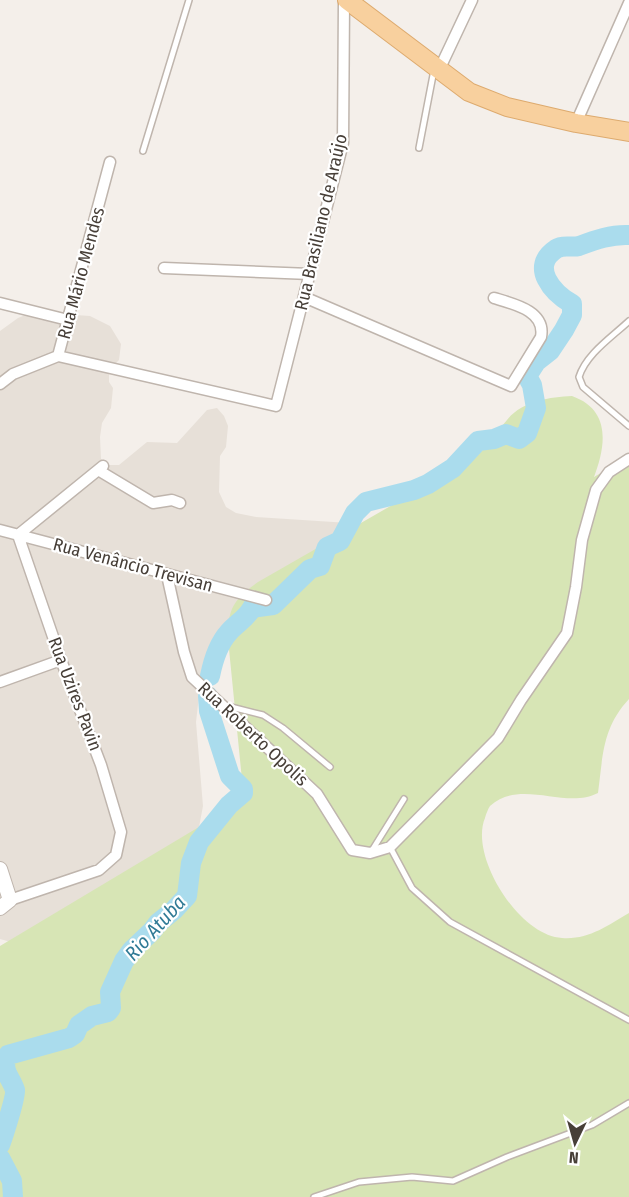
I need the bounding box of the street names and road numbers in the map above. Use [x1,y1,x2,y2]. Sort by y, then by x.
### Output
street label: Rua Brasiliano de Araújo [290,132,352,312]
street label: Rua Mário Mendes [53,204,109,341]
street label: Rua Venâncio Trevisan [51,533,215,597]
street label: Rua Uzires Pavin [43,634,107,754]
street label: Rua Roberto Opolis [193,677,313,791]

